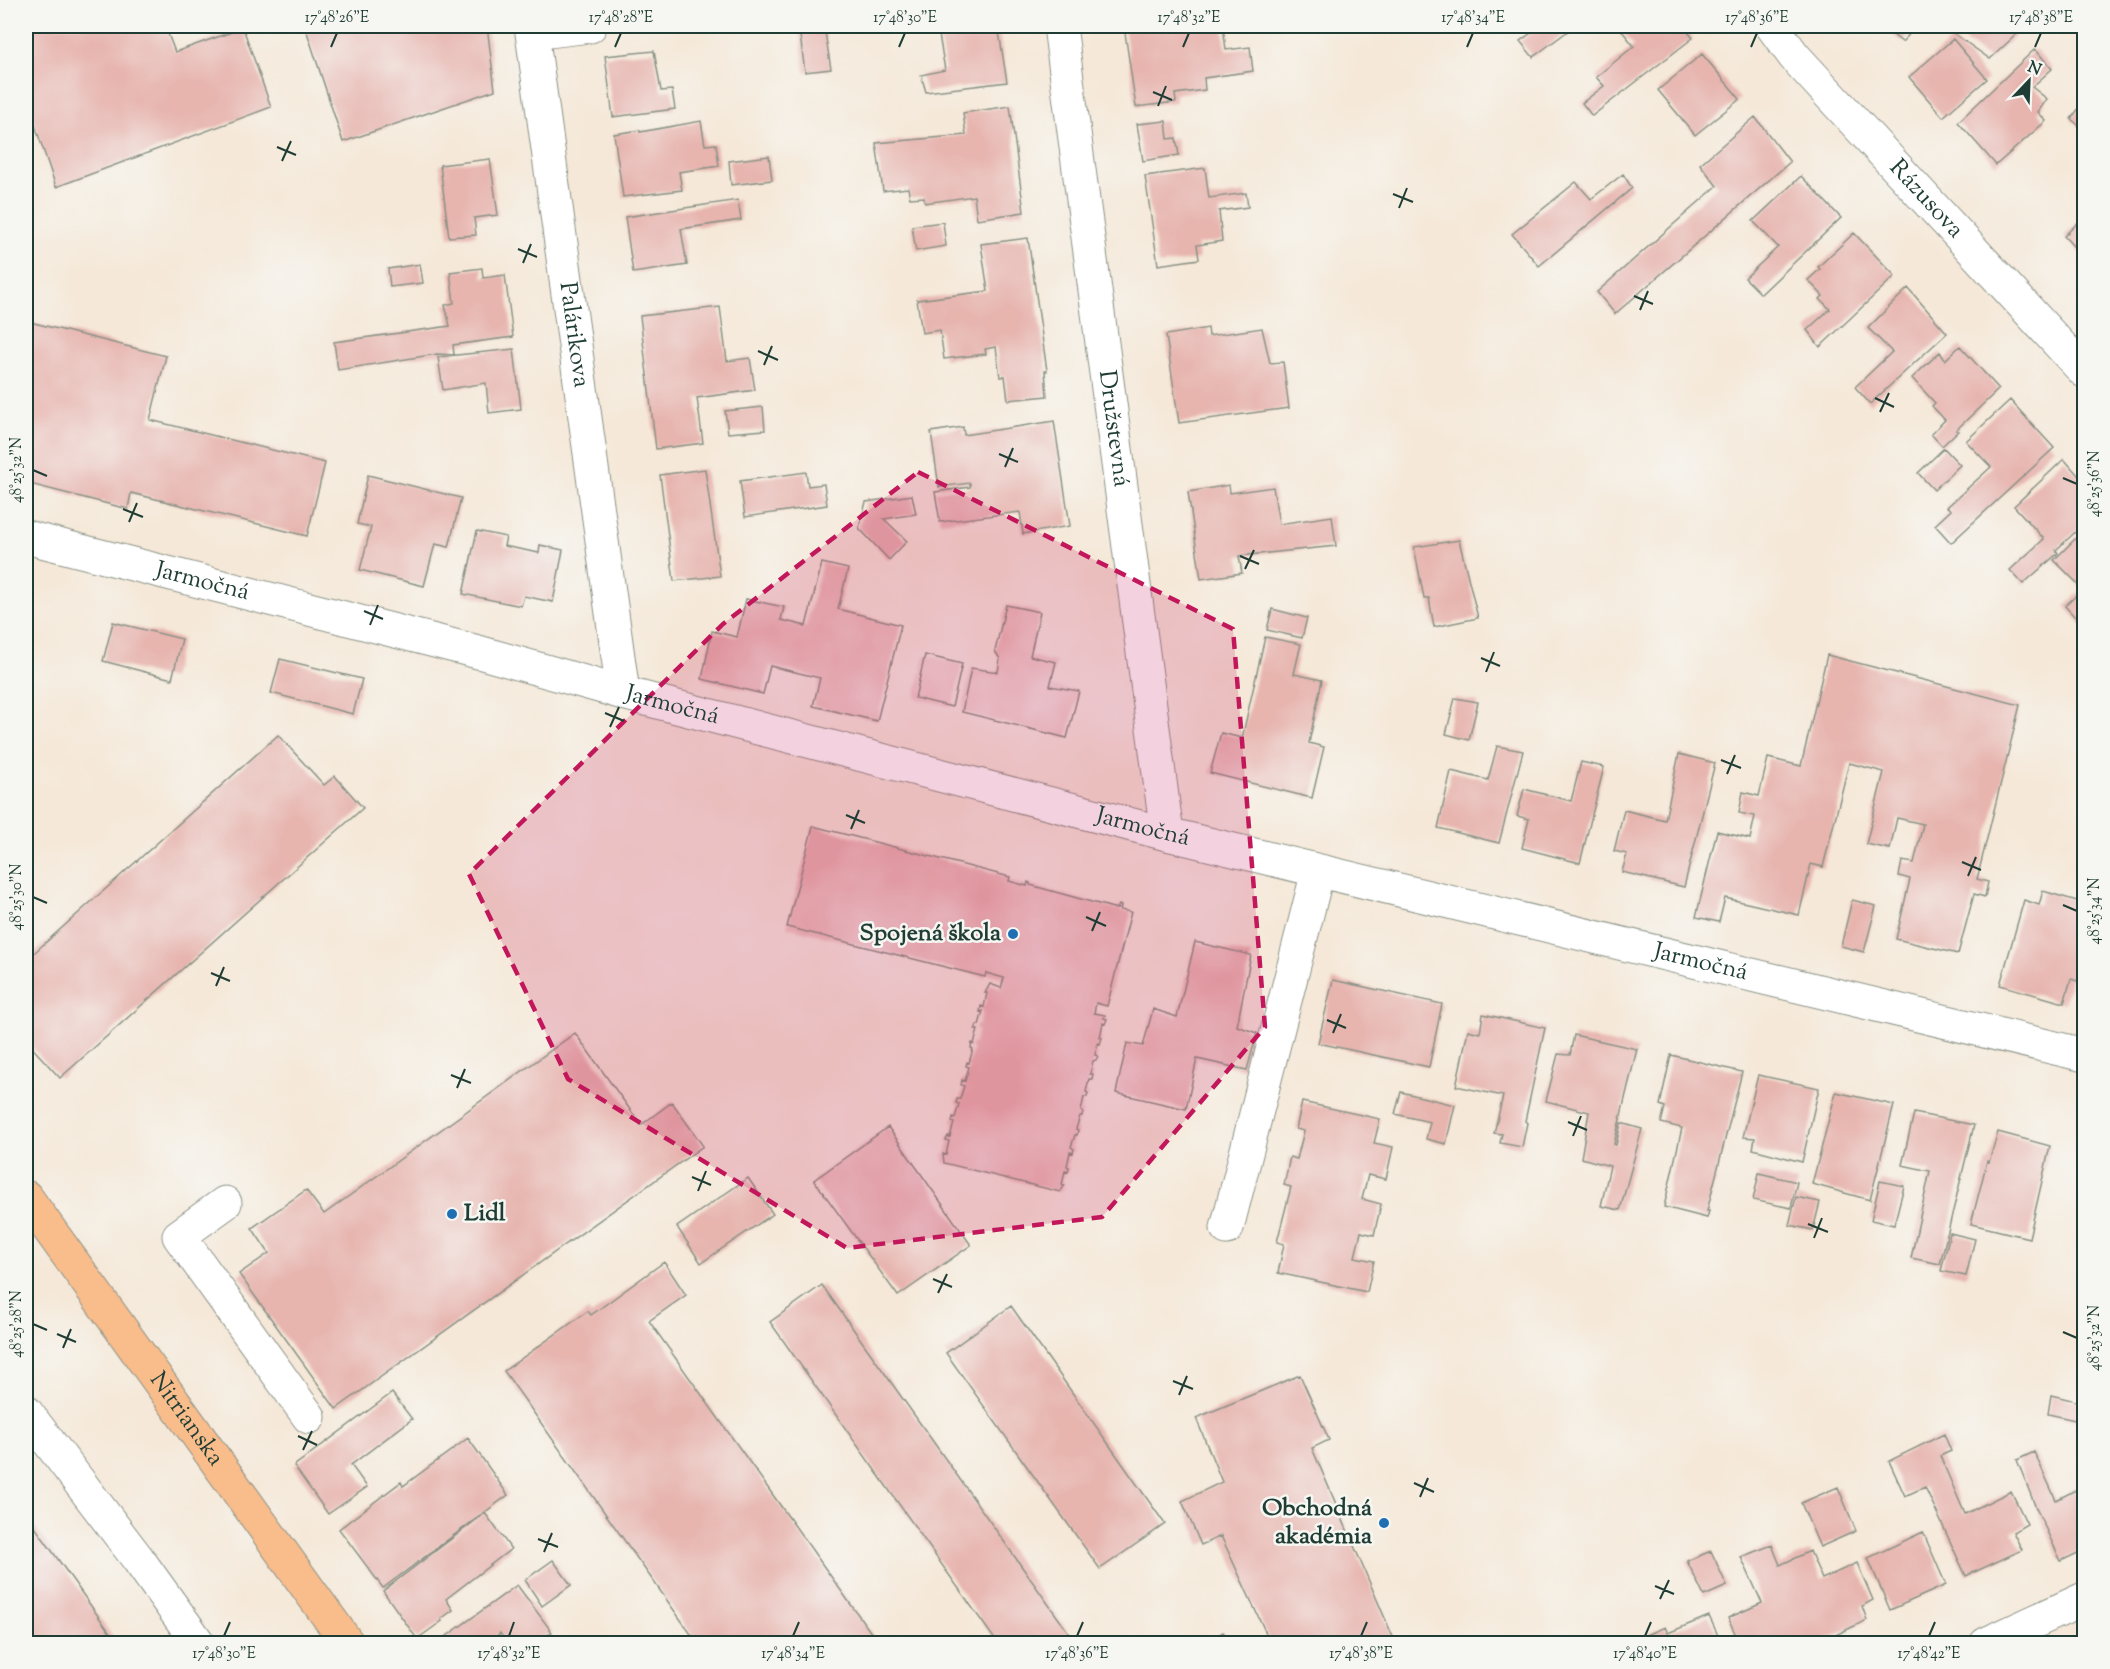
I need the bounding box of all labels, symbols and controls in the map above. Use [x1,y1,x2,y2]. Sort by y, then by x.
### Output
text: 17°48'26"E [305,8,369,29]
text: 17°48'28"E [589,8,653,29]
text: 17°48'30"E [873,8,937,29]
text: 17°48'32"E [1158,8,1220,29]
text: 17°48'34"E [1441,8,1505,29]
text: 17°48'36"E [1725,8,1789,29]
text: 17°48'38"E [2009,8,2073,29]
north arrow [1999,51,2059,111]
text: N [2024,56,2044,83]
street label: Rázusova [1881,152,1971,246]
street label: Palárikova [550,280,598,390]
street label: Družstevná [1089,368,1138,489]
text: 48°25'32"N [7,437,28,503]
text: 48°25'36"N [2085,451,2106,517]
street label: Jarmočná [150,553,253,610]
street label: Jarmočná [620,677,723,734]
street label: Jarmočná [1090,799,1193,856]
text: 48°25'30"N [7,864,28,930]
text: 48°25'34"N [2085,878,2106,944]
place label: Spojená škola [859,917,1002,951]
marker: Spojená škola [1006,927,1020,941]
street label: Jarmočná [1648,934,1751,990]
place label: Lidl [464,1197,506,1231]
marker: Lidl [445,1207,459,1221]
text: 48°25'28"N [7,1290,28,1358]
text: 48°25'32"N [2085,1305,2106,1371]
street label: Nitrianska [141,1365,232,1473]
place label: Obchodná akadémia [1262,1492,1373,1554]
marker: Obchodná akadémia [1377,1516,1391,1530]
text: 17°48'30"E [192,1644,256,1665]
text: 17°48'32"E [478,1644,540,1665]
text: 17°48'34"E [761,1644,825,1665]
text: 17°48'36"E [1045,1644,1109,1665]
text: 17°48'38"E [1329,1644,1393,1665]
text: 17°48'40"E [1613,1644,1677,1665]
text: 17°48'42"E [1898,1644,1960,1665]

